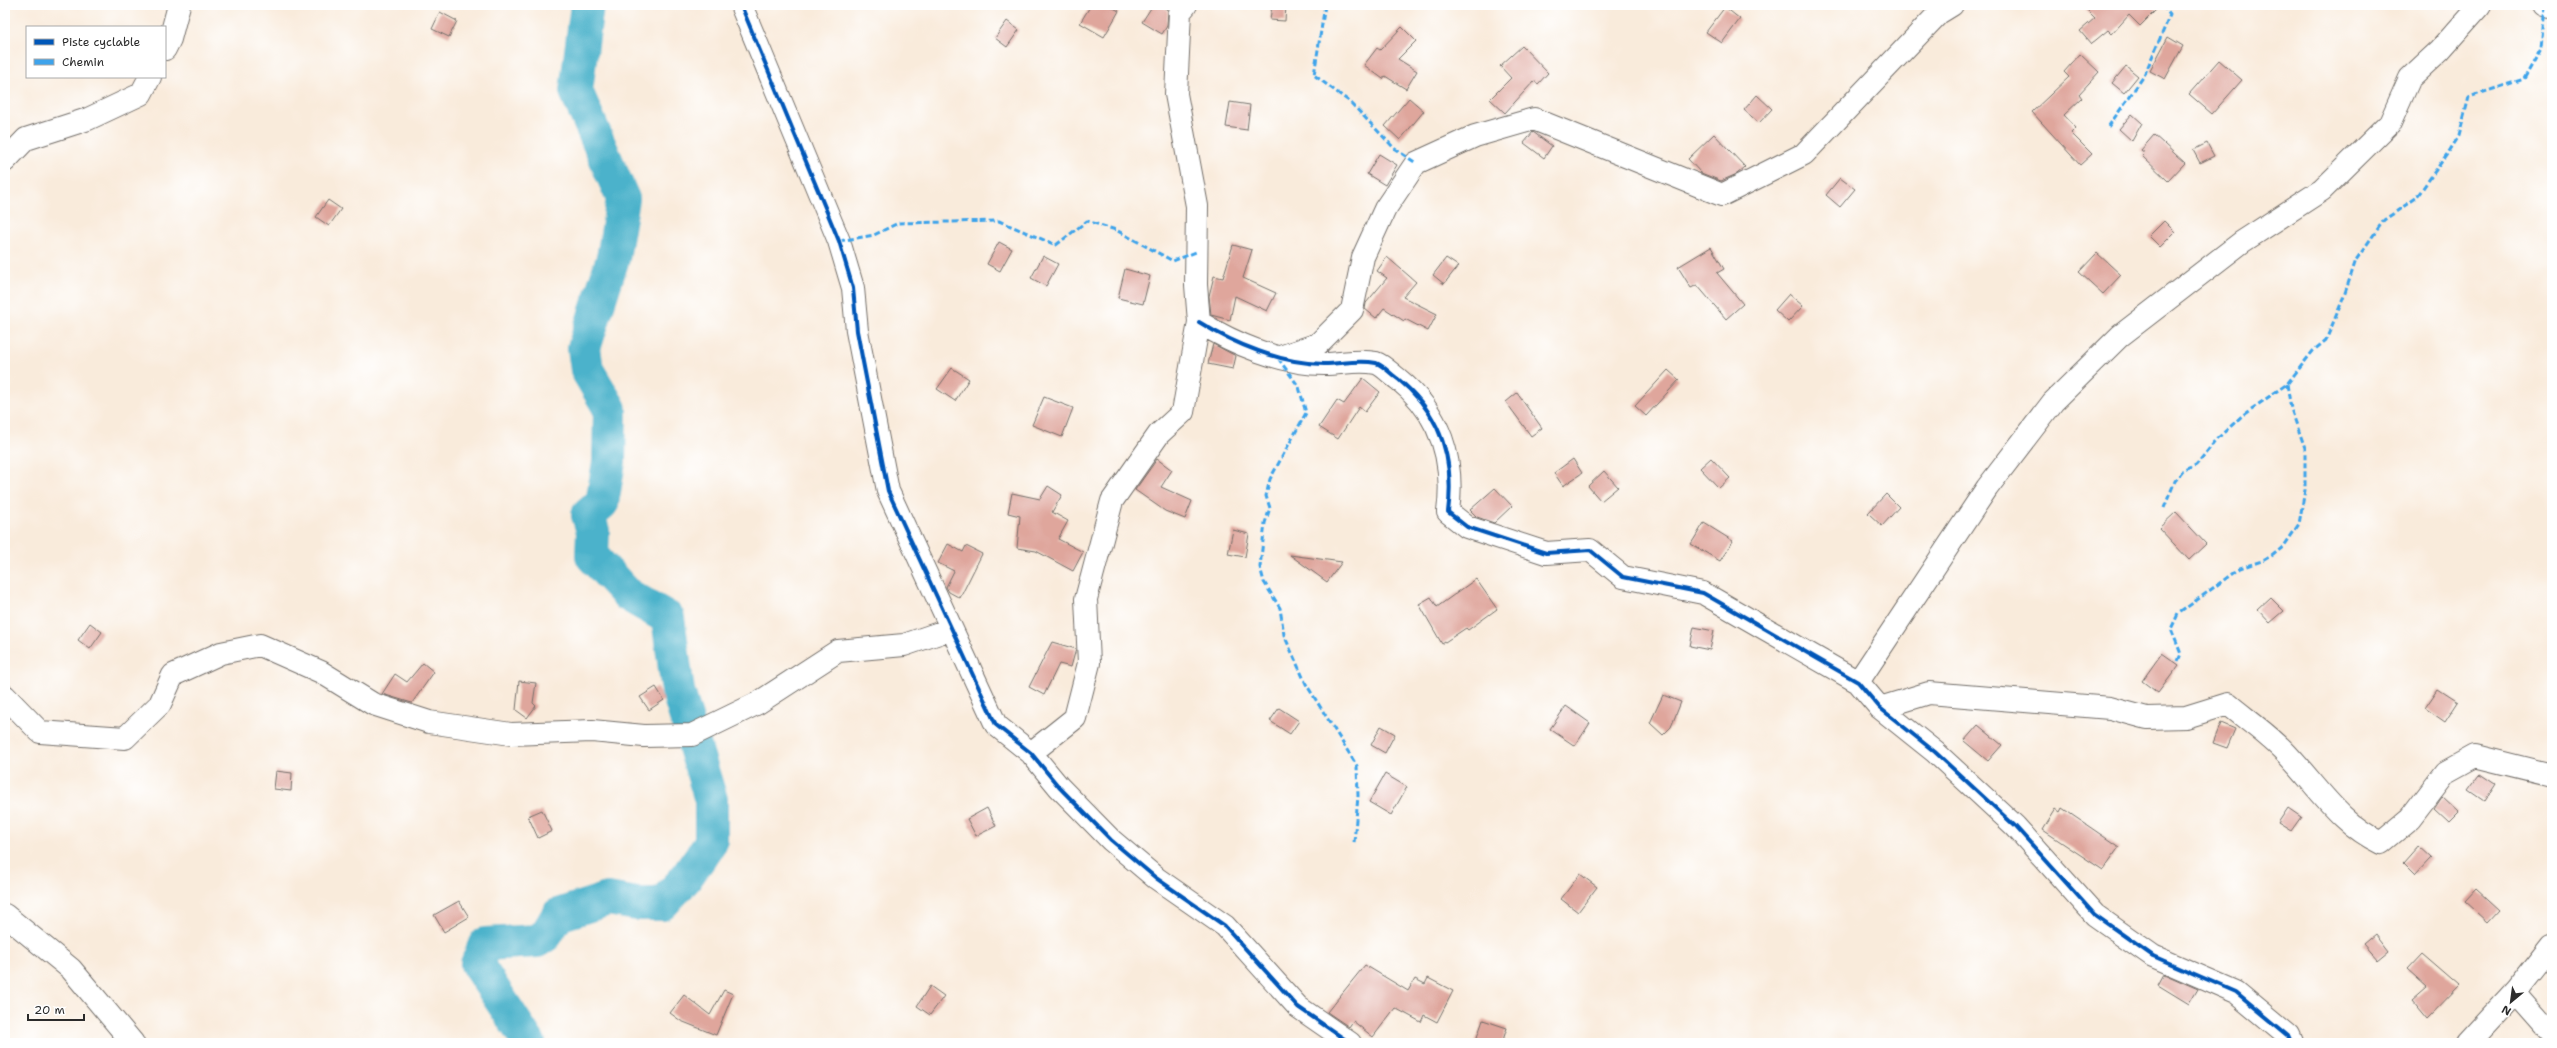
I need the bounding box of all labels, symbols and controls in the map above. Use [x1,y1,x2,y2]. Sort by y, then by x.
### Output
legend [26,26,166,78]
text: Piste cyclable [62,34,140,50]
text: Chemin [62,54,104,70]
north arrow [2491,982,2531,1022]
scale bar [28,996,84,1022]
text: N [2499,1001,2514,1019]
text: 20 m [34,1002,65,1018]

